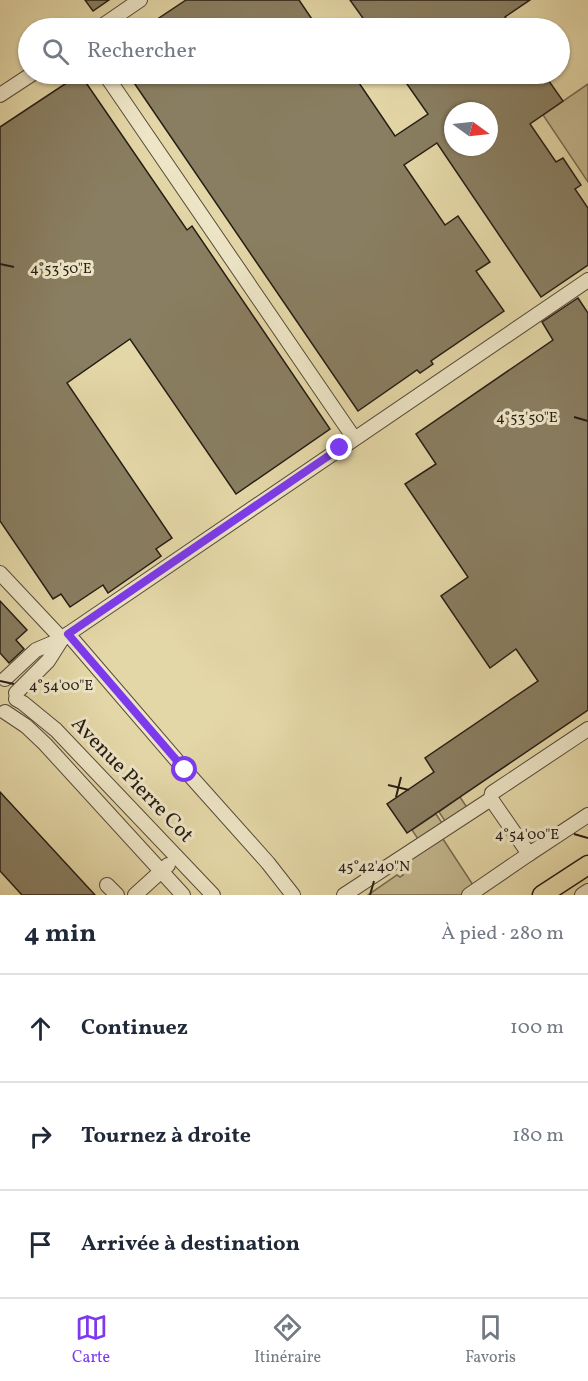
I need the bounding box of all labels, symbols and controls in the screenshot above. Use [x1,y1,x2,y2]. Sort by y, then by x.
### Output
search box [18,18,570,84]
icon: search [39,35,72,68]
text: Rechercher [87,36,196,67]
north arrow [444,102,498,156]
text: 4°53'50"E [30,259,92,280]
text: 4°53'50"E [496,408,558,429]
route end [326,434,352,460]
text: 4°54'00"E [29,676,93,697]
street label: Avenue Pierre Cot [64,710,200,850]
route start [171,756,197,782]
text: 4°54'00"E [495,825,559,846]
text: 45°42'40"N [338,857,410,878]
text: 4 min [24,916,96,952]
text: À pied · 280 m [441,920,564,948]
icon: ahead [24,1012,57,1045]
text: Continuez [81,1013,188,1044]
text: 100 m [510,1014,564,1042]
icon: right [24,1120,57,1153]
text: Tournez à droite [81,1121,251,1152]
text: 180 m [512,1122,564,1150]
icon: arrive [24,1228,57,1261]
text: Arrivée à destination [81,1229,300,1260]
tab: Carte [72,1311,110,1369]
tab: Itinéraire [254,1311,321,1369]
tab: Favoris [465,1311,516,1369]

